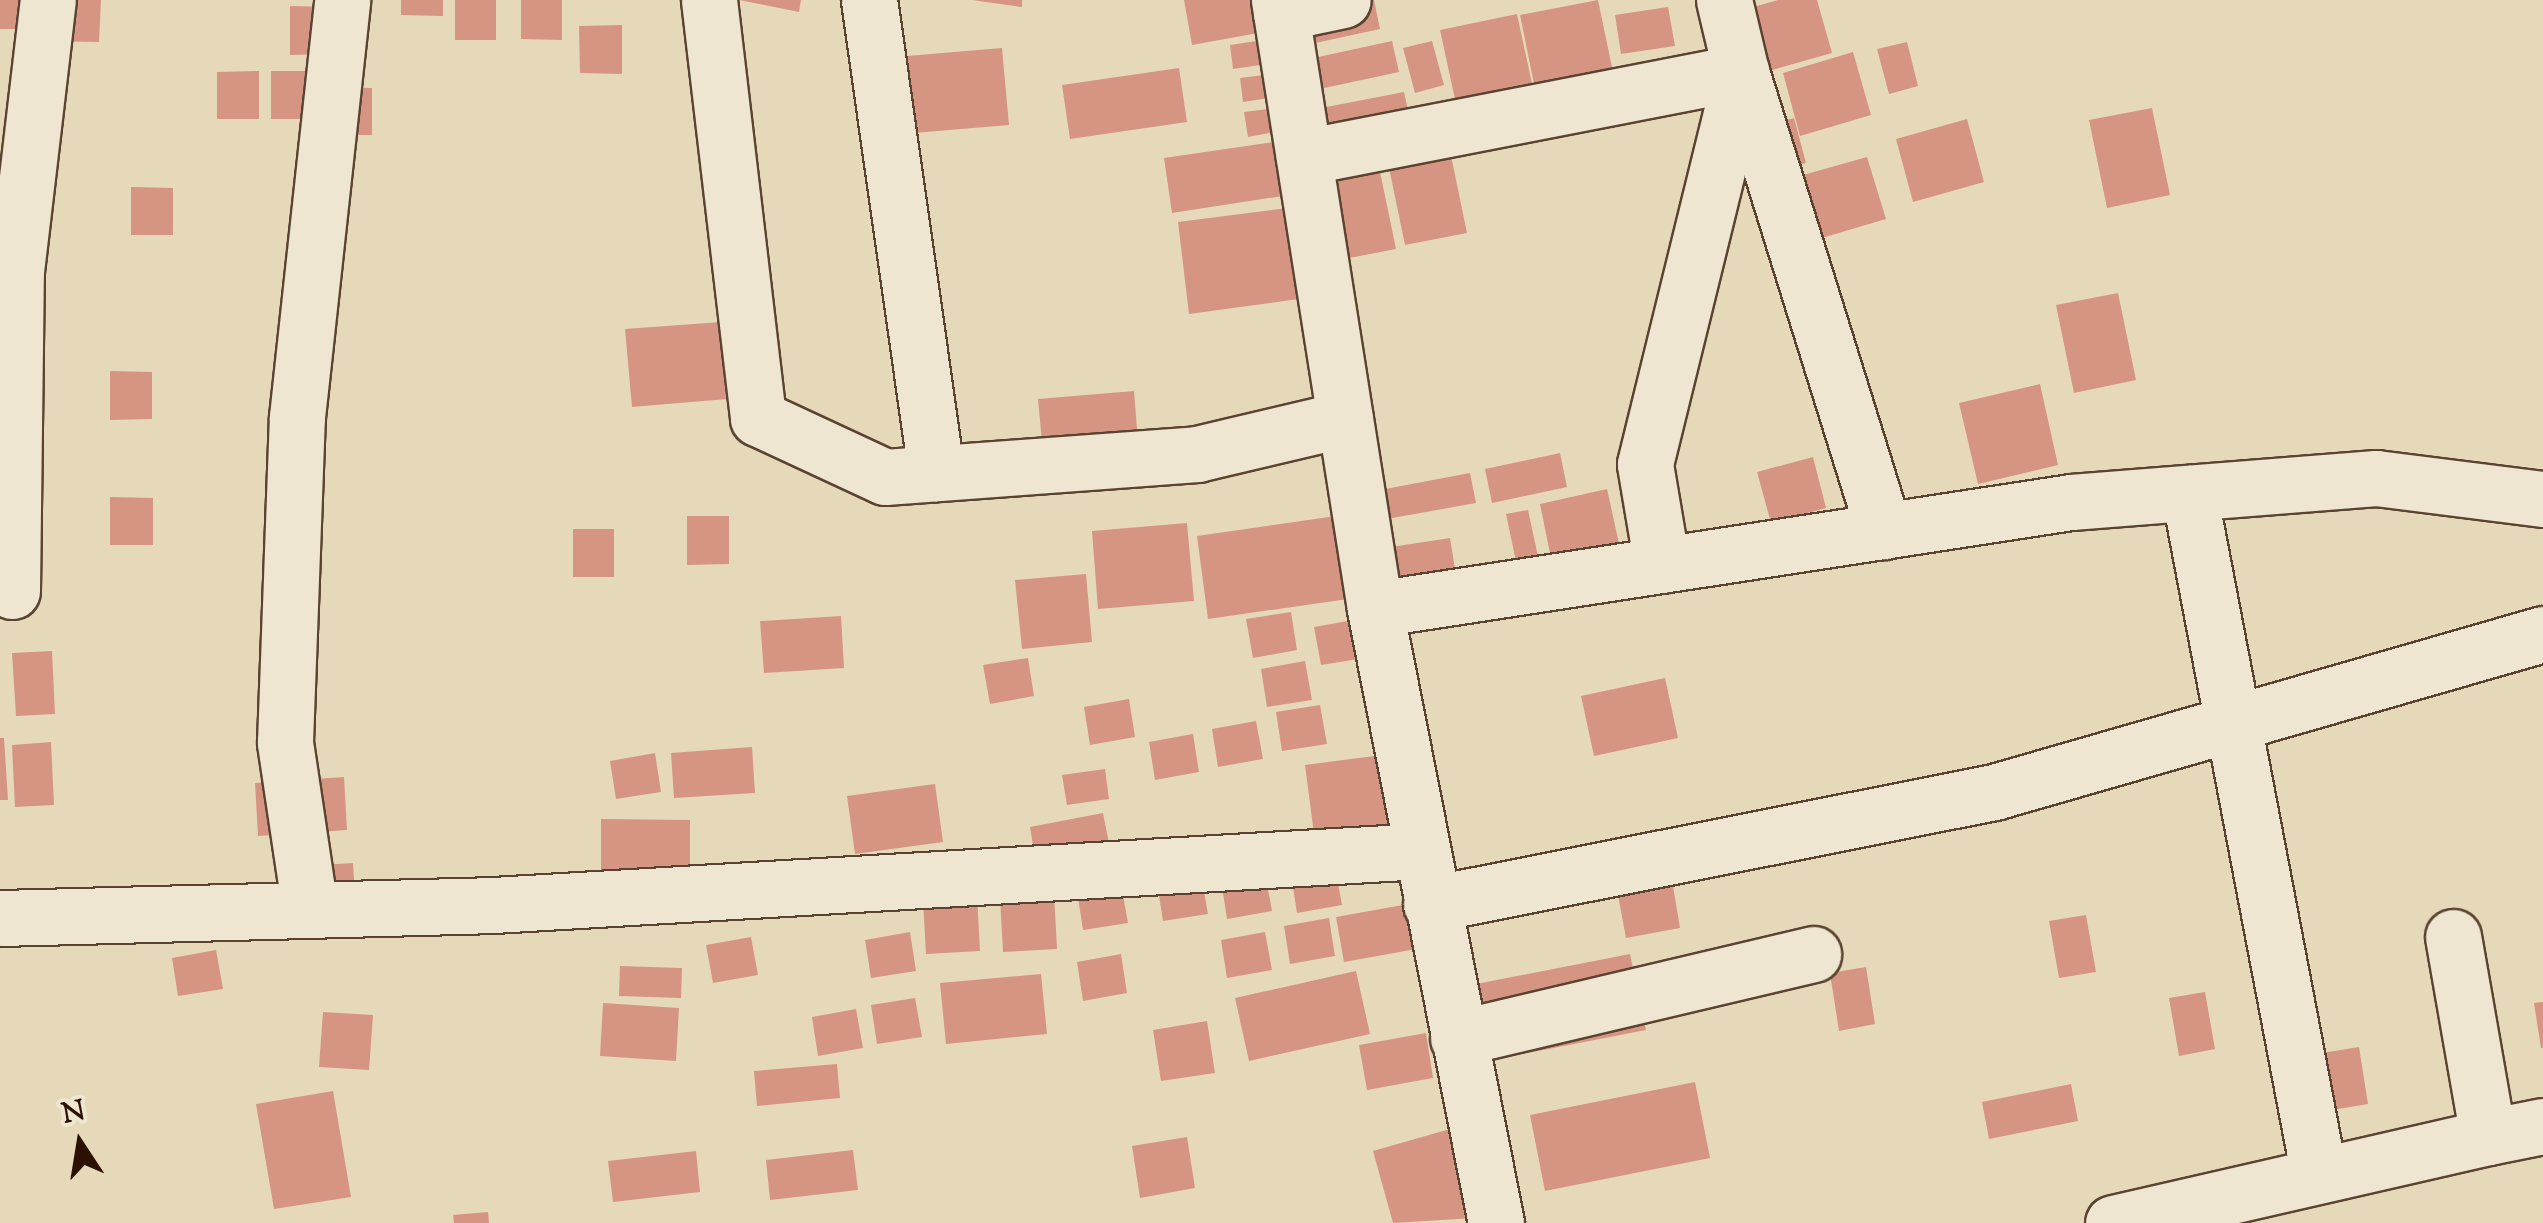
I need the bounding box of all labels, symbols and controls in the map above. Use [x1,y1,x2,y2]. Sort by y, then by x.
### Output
text: N [59,1092,89,1136]
north arrow [30,1093,130,1193]

